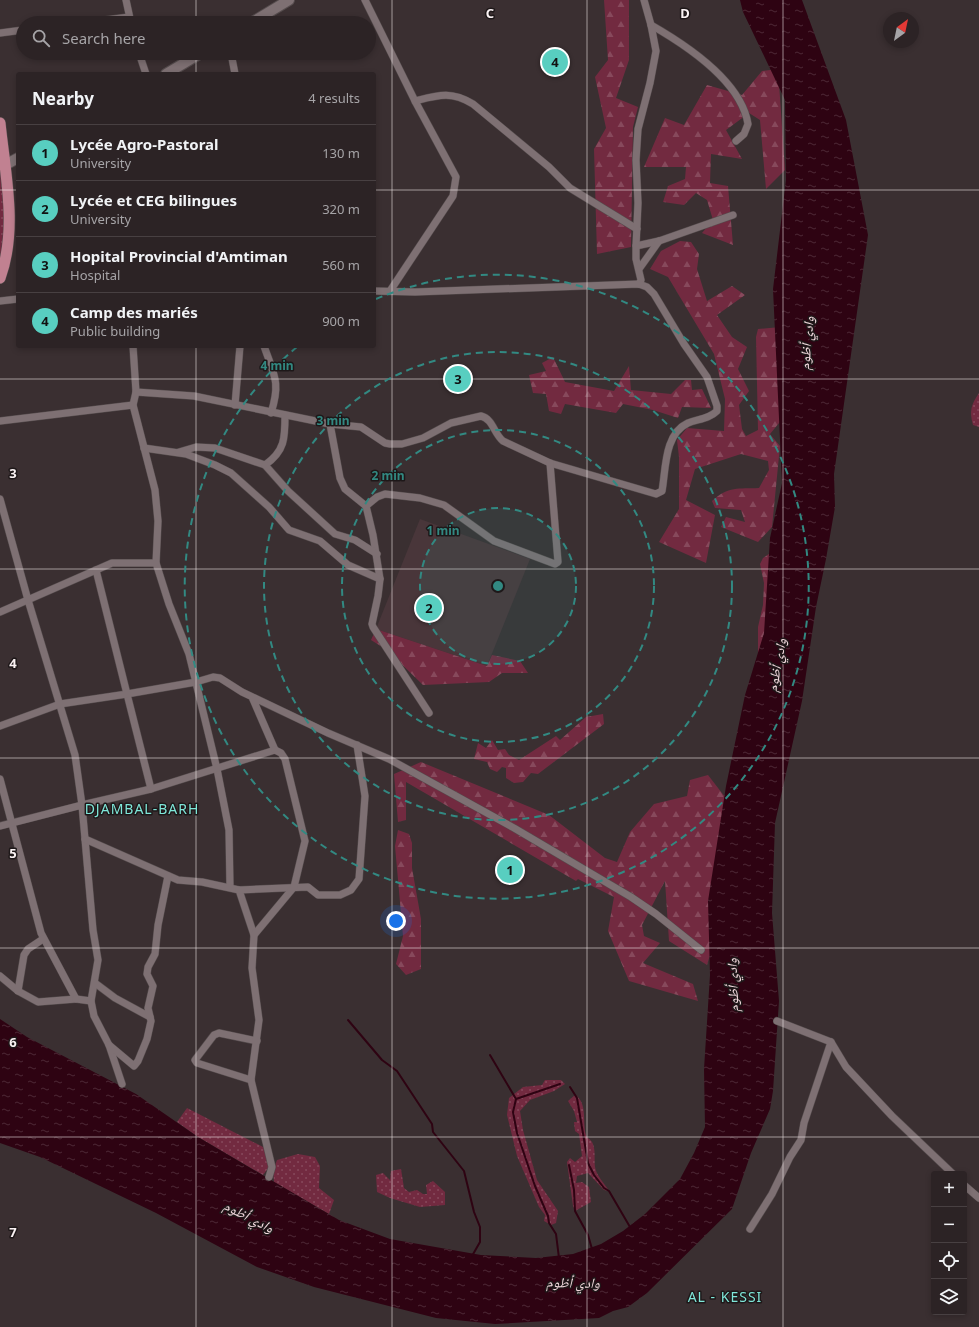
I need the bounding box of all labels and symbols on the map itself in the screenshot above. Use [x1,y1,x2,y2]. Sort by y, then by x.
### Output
text: C [486,4,494,22]
text: D [680,4,690,22]
north arrow [883,12,919,48]
pin: 4 [542,47,568,77]
water label: وادي أظوم [794,315,820,371]
text: 4 min [260,357,294,374]
pin: 3 [445,364,471,394]
text: 3 min [316,412,350,429]
text: 3 [9,464,17,482]
text: 2 min [371,467,405,484]
text: 1 min [426,522,460,539]
centre of rings [491,579,505,593]
pin: 2 [416,593,442,623]
water label: وادي أظوم [762,636,793,694]
text: 4 [9,654,17,672]
district label: DJAMBAL-BARH [85,799,199,818]
text: 5 [9,844,17,862]
pin: 1 [497,855,523,885]
your location [386,911,406,931]
water label: وادي أظوم [722,957,745,1012]
text: 6 [9,1033,17,1051]
water label: وادي أظوم [219,1195,278,1239]
text: 7 [9,1223,17,1241]
water label: وادي أظوم [546,1272,601,1295]
district label: AL - KESSI [688,1287,762,1306]

